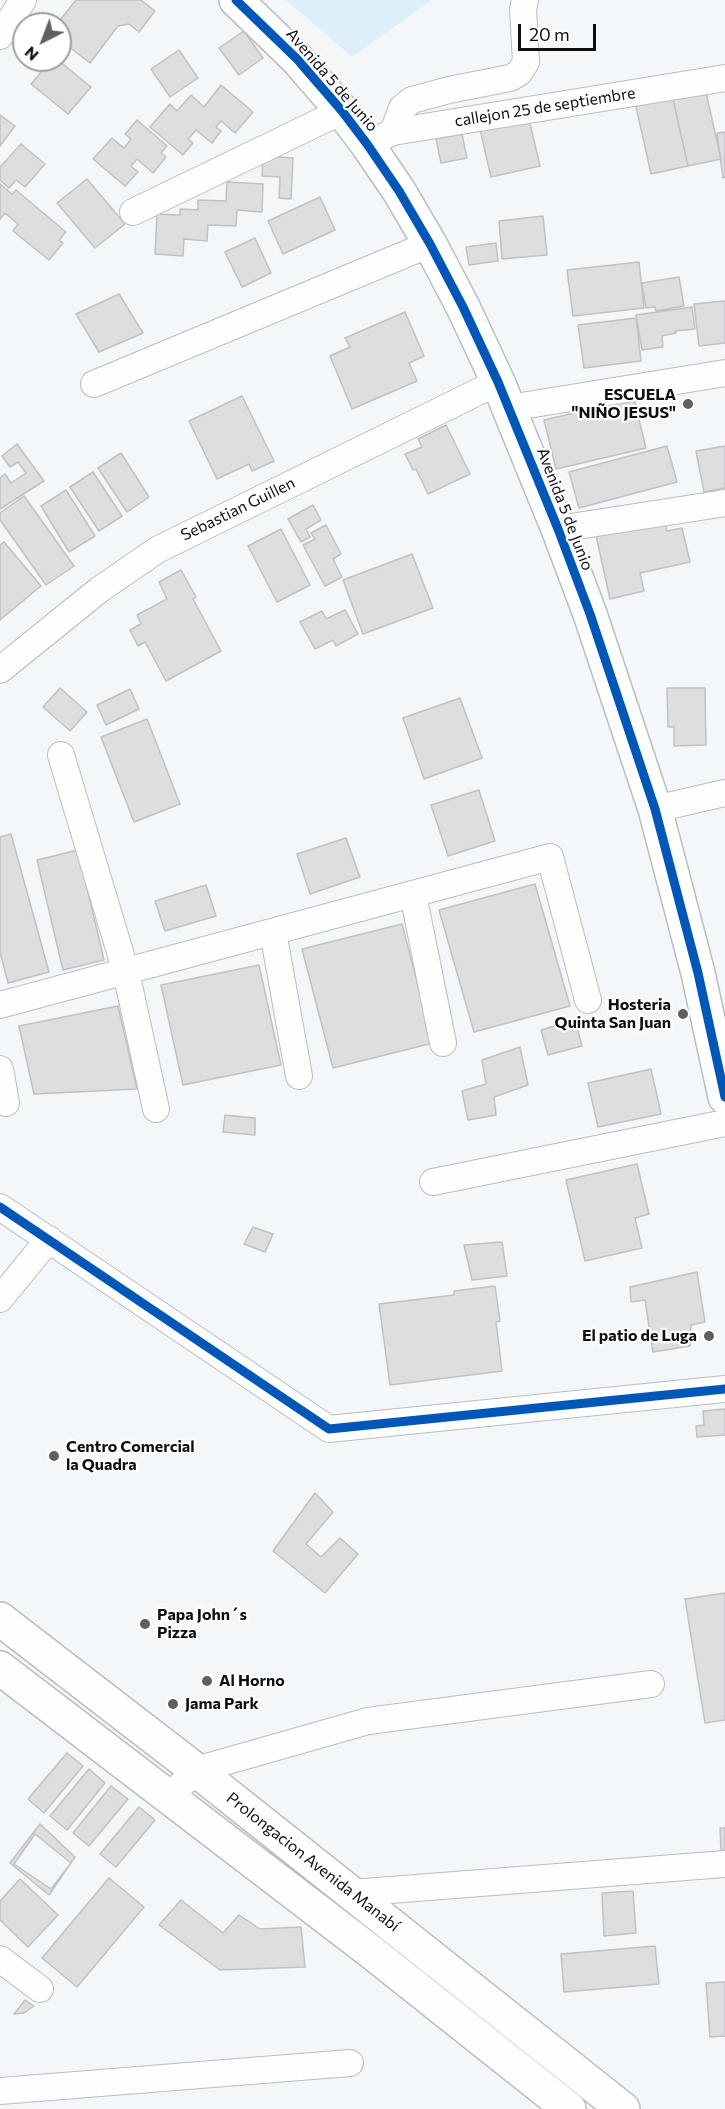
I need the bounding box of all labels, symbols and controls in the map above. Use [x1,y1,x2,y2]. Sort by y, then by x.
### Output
north arrow [12,12,72,72]
scale bar [521,12,599,50]
text: 20 m [529,23,570,45]
street label: Avenida 5 de Junio [282,25,382,135]
text: N [20,43,42,65]
street label: callejon 25 de septiembre [453,83,637,131]
place label: ESCUELA "NIÑO JESUS" [571,385,676,423]
marker: ESCUELA "NIÑO JESUS" [681,397,695,411]
street label: Avenida 5 de Junio [533,445,597,573]
street label: Sebastian Guillen [178,473,298,545]
place label: Hosteria Quinta San Juan [555,995,671,1033]
marker: Hosteria Quinta San Juan [676,1007,690,1021]
place label: El patio de Luga [582,1326,697,1346]
marker: El patio de Luga [702,1329,716,1343]
place label: Centro Comercial la Quadra [66,1437,195,1475]
marker: Centro Comercial la Quadra [47,1449,61,1463]
place label: Papa John´s Pizza [157,1605,247,1643]
marker: Papa John´s Pizza [138,1617,152,1631]
place label: Al Horno [219,1671,285,1691]
marker: Al Horno [200,1674,214,1688]
place label: Jama Park [185,1694,259,1714]
marker: Jama Park [166,1697,180,1711]
street label: Prolongacion Avenida Manabí [223,1788,403,1936]

